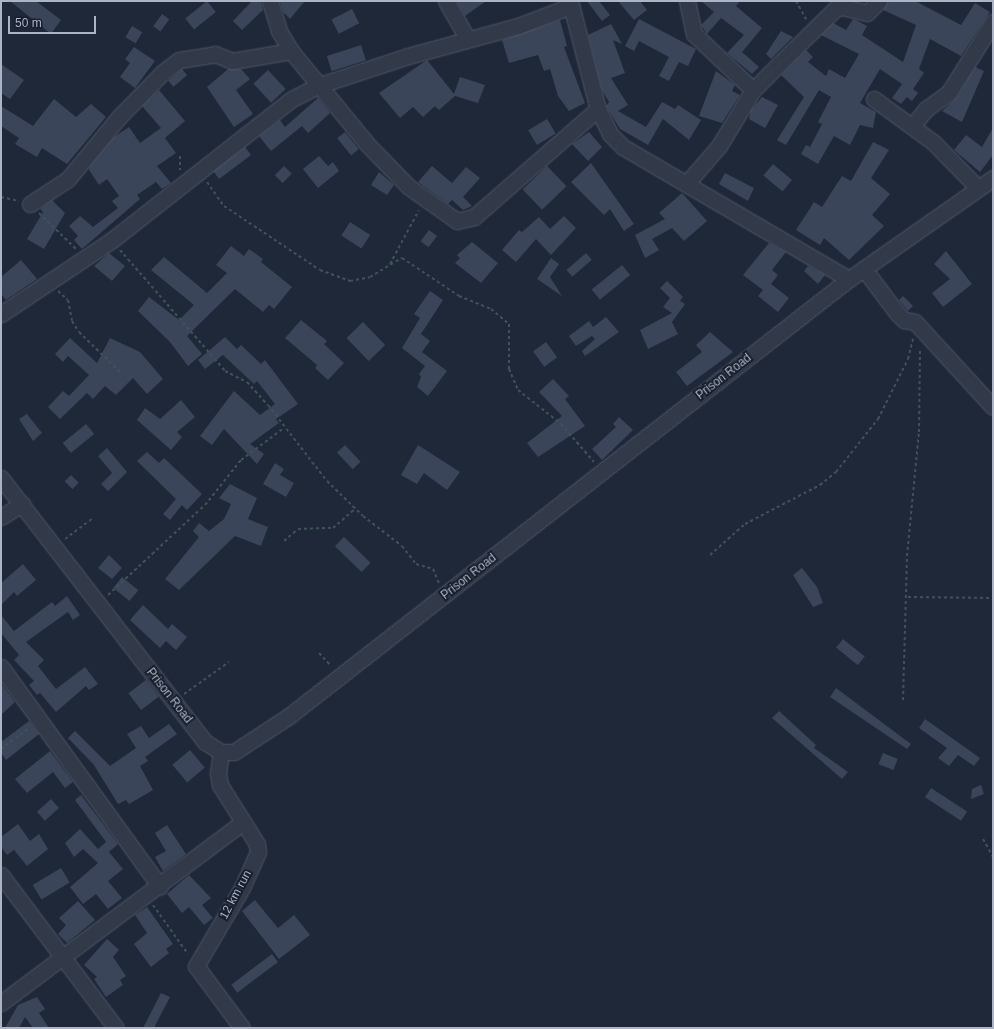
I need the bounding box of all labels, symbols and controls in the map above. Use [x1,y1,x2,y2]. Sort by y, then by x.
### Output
scale bar [10,8,98,34]
text: 50 m [15,16,42,30]
street label: Prison Road [694,351,754,403]
street label: Prison Road [439,551,499,603]
street label: Prison Road [143,666,195,726]
street label: 12 km run [217,868,255,922]

